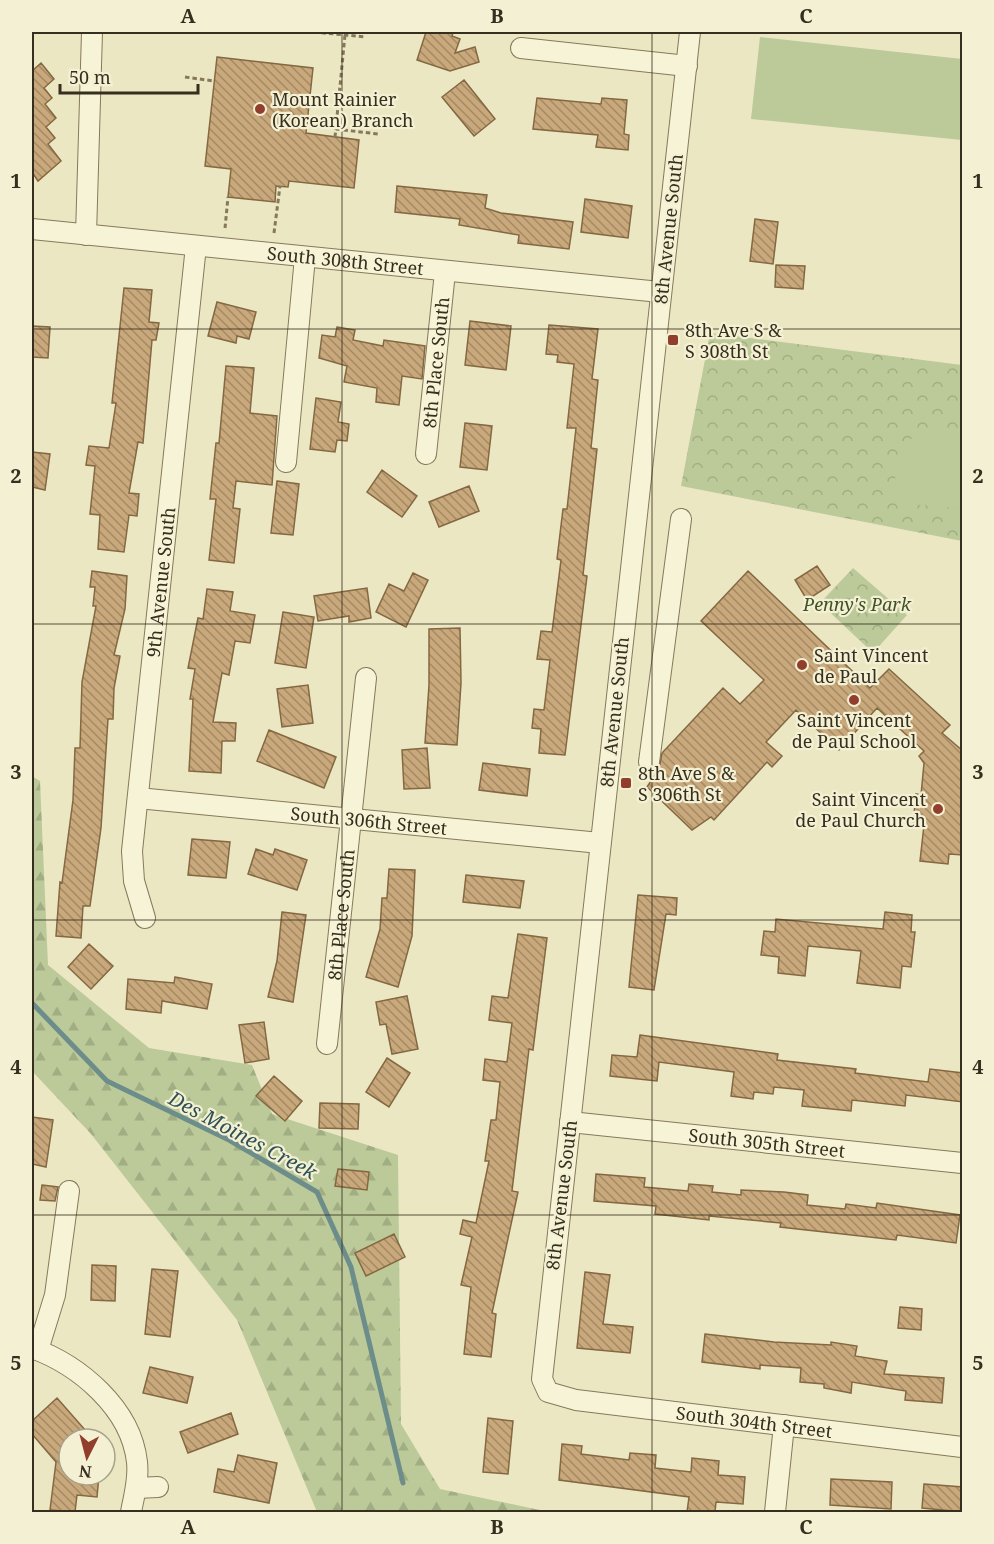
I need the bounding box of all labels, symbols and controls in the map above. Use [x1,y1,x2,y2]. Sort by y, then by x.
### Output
text: A [180,2,196,29]
text: B [490,2,504,29]
text: C [799,2,813,29]
scale bar [60,57,198,95]
text: 50 m [69,65,111,89]
place label: Mount Rainier (Korean) Branch [272,87,414,132]
marker: Mount Rainier (Korean) Branch [253,102,267,116]
street label: 8th Avenue South [648,153,688,305]
text: 1 [10,167,22,194]
text: 1 [972,167,984,194]
street label: South 308th Street [266,241,425,280]
street label: 8th Place South [417,296,454,429]
place label: 8th Ave S & S 308th St [685,318,782,363]
marker: 8th Ave S & S 308th St [666,333,680,347]
text: 2 [10,462,22,489]
text: 2 [972,462,984,489]
street label: 9th Avenue South [141,506,180,659]
park label: Penny's Park [802,592,912,616]
street label: 8th Avenue South [594,636,634,788]
place label: Saint Vincent de Paul [814,643,928,688]
marker: Saint Vincent de Paul [795,658,809,672]
marker: Saint Vincent de Paul School [847,693,861,707]
place label: Saint Vincent de Paul School [792,708,917,753]
text: 3 [10,758,22,785]
text: 3 [972,758,984,785]
place label: 8th Ave S & S 306th St [638,761,735,806]
marker: 8th Ave S & S 306th St [619,776,633,790]
place label: Saint Vincent de Paul Church [795,787,926,832]
street label: South 306th Street [290,801,448,840]
marker: Saint Vincent de Paul Church [931,802,945,816]
street label: 8th Place South [322,848,360,981]
text: 4 [10,1053,22,1080]
text: 4 [972,1053,984,1080]
water label: Des Moines Creek [163,1084,322,1186]
street label: 8th Avenue South [540,1119,582,1271]
street label: South 305th Street [688,1122,846,1163]
text: 5 [10,1349,22,1376]
text: 5 [972,1349,984,1376]
street label: South 304th Street [675,1400,834,1443]
north arrow [57,1427,117,1487]
text: N [78,1460,93,1484]
text: A [180,1513,196,1540]
text: B [490,1513,504,1540]
text: C [799,1513,813,1540]

